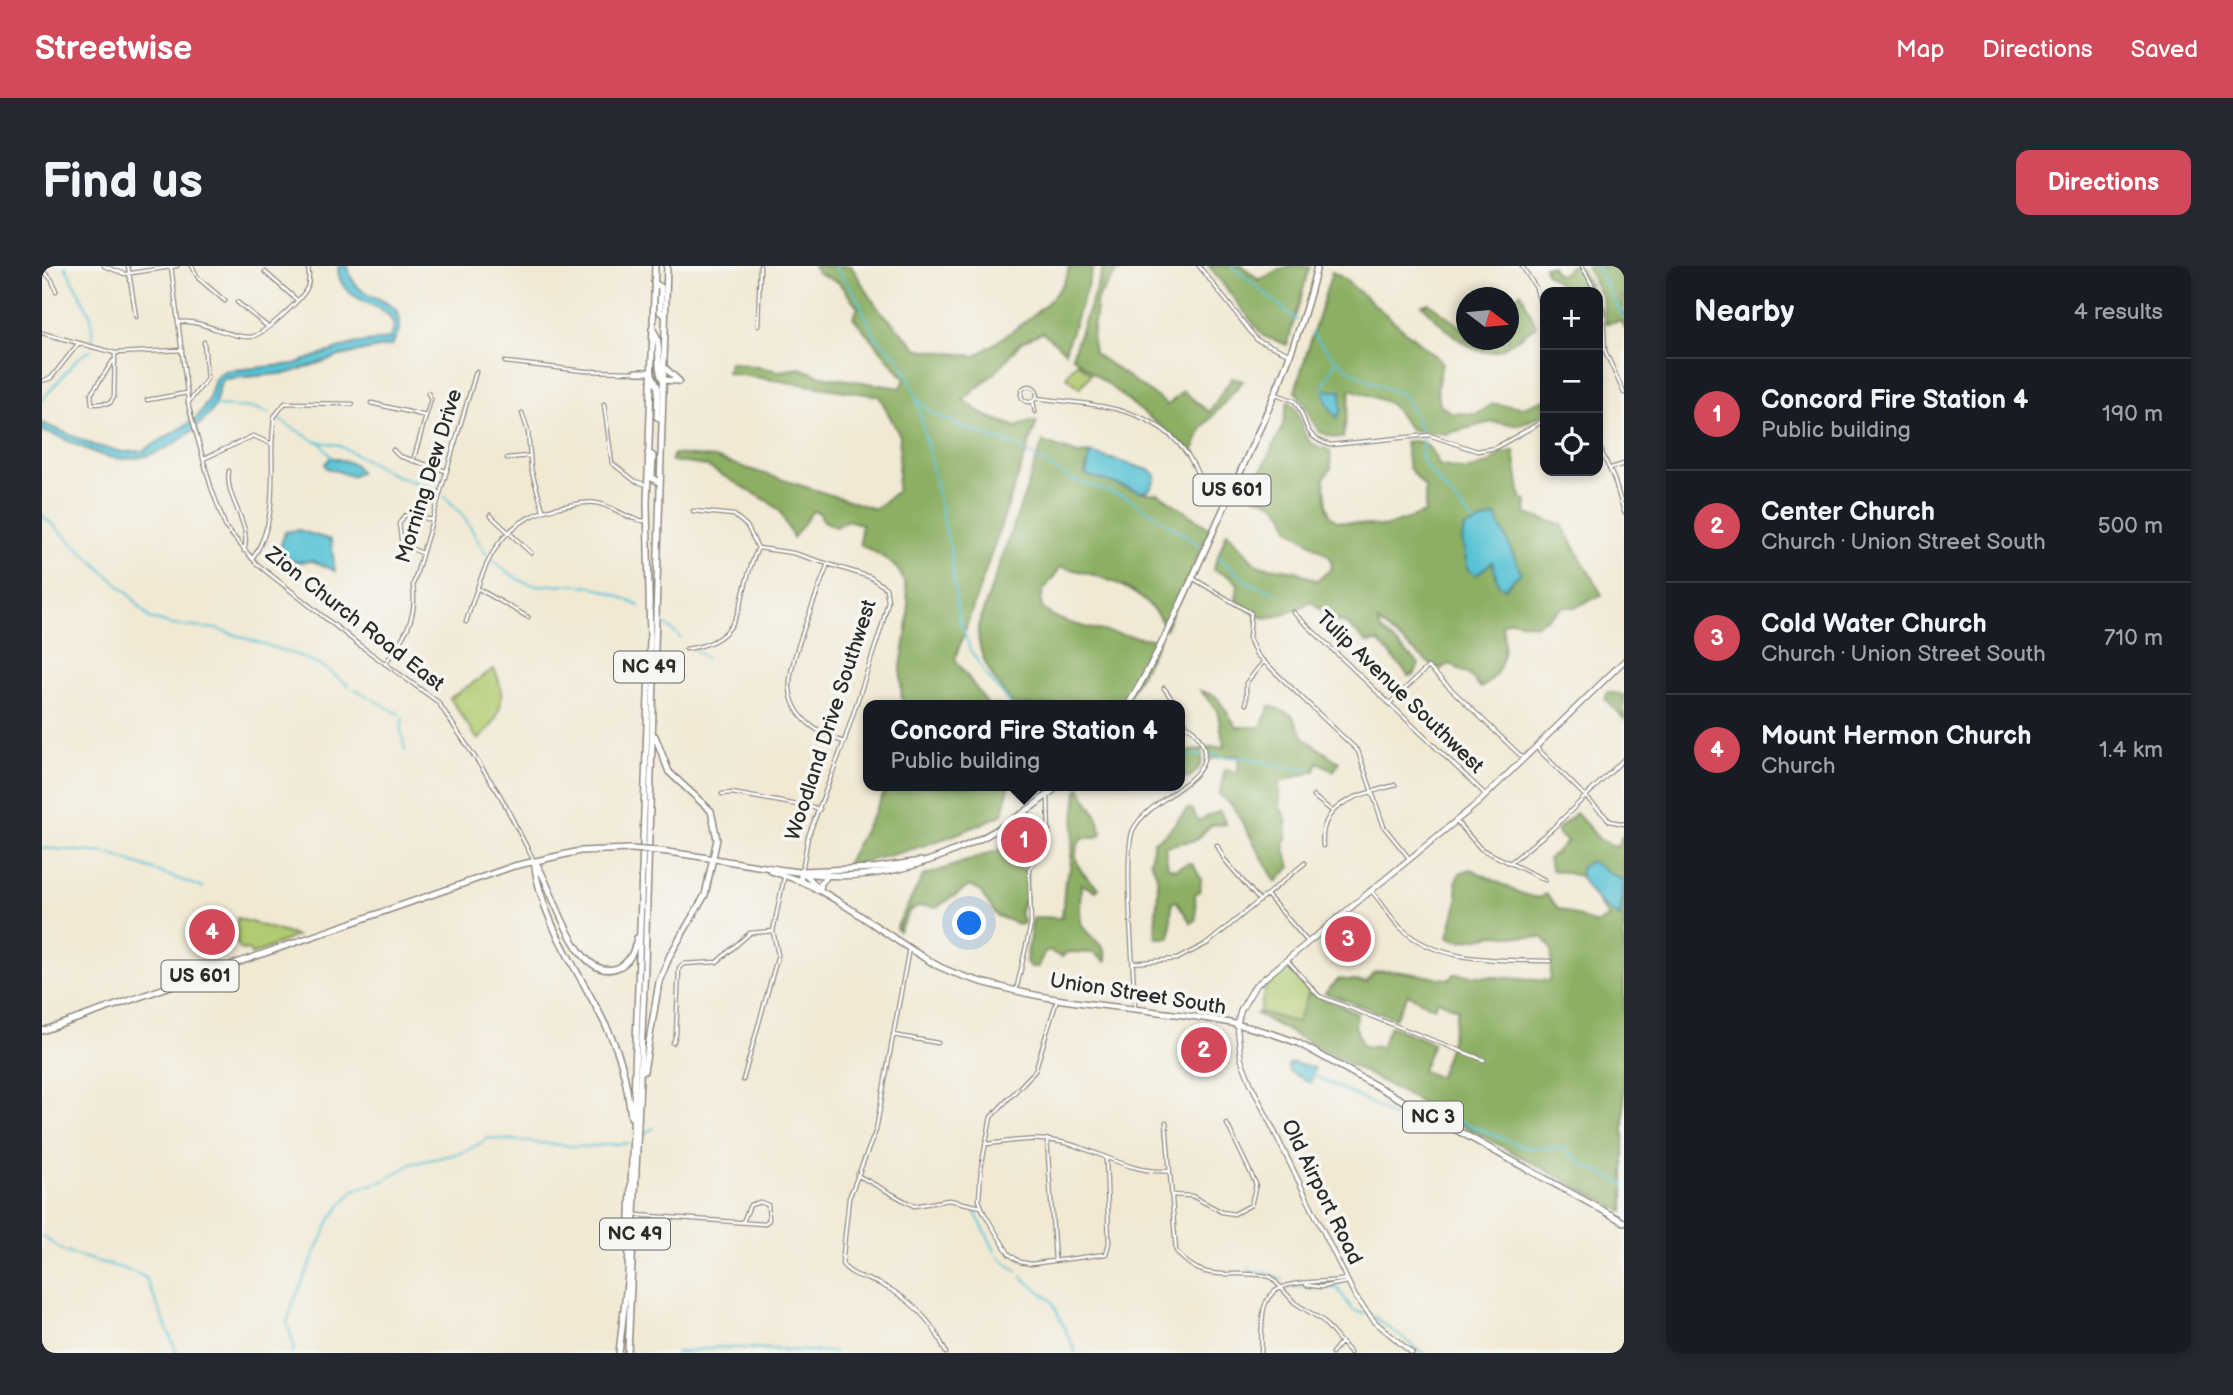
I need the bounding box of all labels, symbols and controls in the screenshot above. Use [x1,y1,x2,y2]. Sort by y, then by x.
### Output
text: Streetwise [35,29,192,69]
text: Map [1896,35,1944,64]
text: Directions [1982,35,2093,64]
text: Saved [2131,35,2198,64]
button: Directions [2016,150,2191,215]
text: Find us [42,153,203,212]
north arrow [1456,287,1519,350]
map controls [1540,287,1603,476]
button: + [1540,287,1603,350]
text: Nearby [1694,294,1794,330]
text: 4 results [2074,298,2163,326]
button: − [1540,350,1603,413]
text: Concord Fire Station 4 [1761,385,2028,416]
street label: Morning Dew Drive [391,386,467,566]
text: 1 [1712,400,1722,428]
text: 190 m [2102,400,2163,428]
button: locate [1540,413,1603,476]
text: Public building [1761,416,1911,444]
road number: US 601 [1194,474,1270,506]
text: Center Church [1761,497,1935,528]
text: 2 [1710,512,1724,540]
text: 500 m [2098,512,2163,540]
text: Church · Union Street South [1761,528,2046,556]
street label: Zion Church Road East [260,541,450,697]
street label: Woodland Drive Southwest [780,596,882,844]
street label: Tulip Avenue Southwest [1311,605,1489,779]
text: Cold Water Church [1761,609,1987,640]
text: 3 [1710,624,1724,652]
text: 710 m [2104,624,2163,652]
text: Church · Union Street South [1761,640,2046,668]
road number: NC 49 [614,652,684,682]
popup [863,700,1185,791]
text: Concord Fire Station 4 [890,716,1158,747]
text: Mount Hermon Church [1761,721,2031,752]
text: 4 [1710,736,1724,764]
text: 1.4 km [2099,736,2163,764]
text: Public building [890,747,1040,775]
text: Church [1761,752,1836,780]
pin: 1 [1001,814,1047,866]
pin: 4 [189,906,235,958]
your location [952,906,986,940]
pin: 3 [1325,913,1371,965]
road number: US 601 [162,960,238,992]
street label: Union Street South [1048,968,1228,1020]
pin: 2 [1181,1024,1227,1076]
road number: NC 3 [1403,1102,1463,1132]
street label: Old Airport Road [1276,1115,1368,1269]
road number: NC 49 [600,1218,670,1250]

